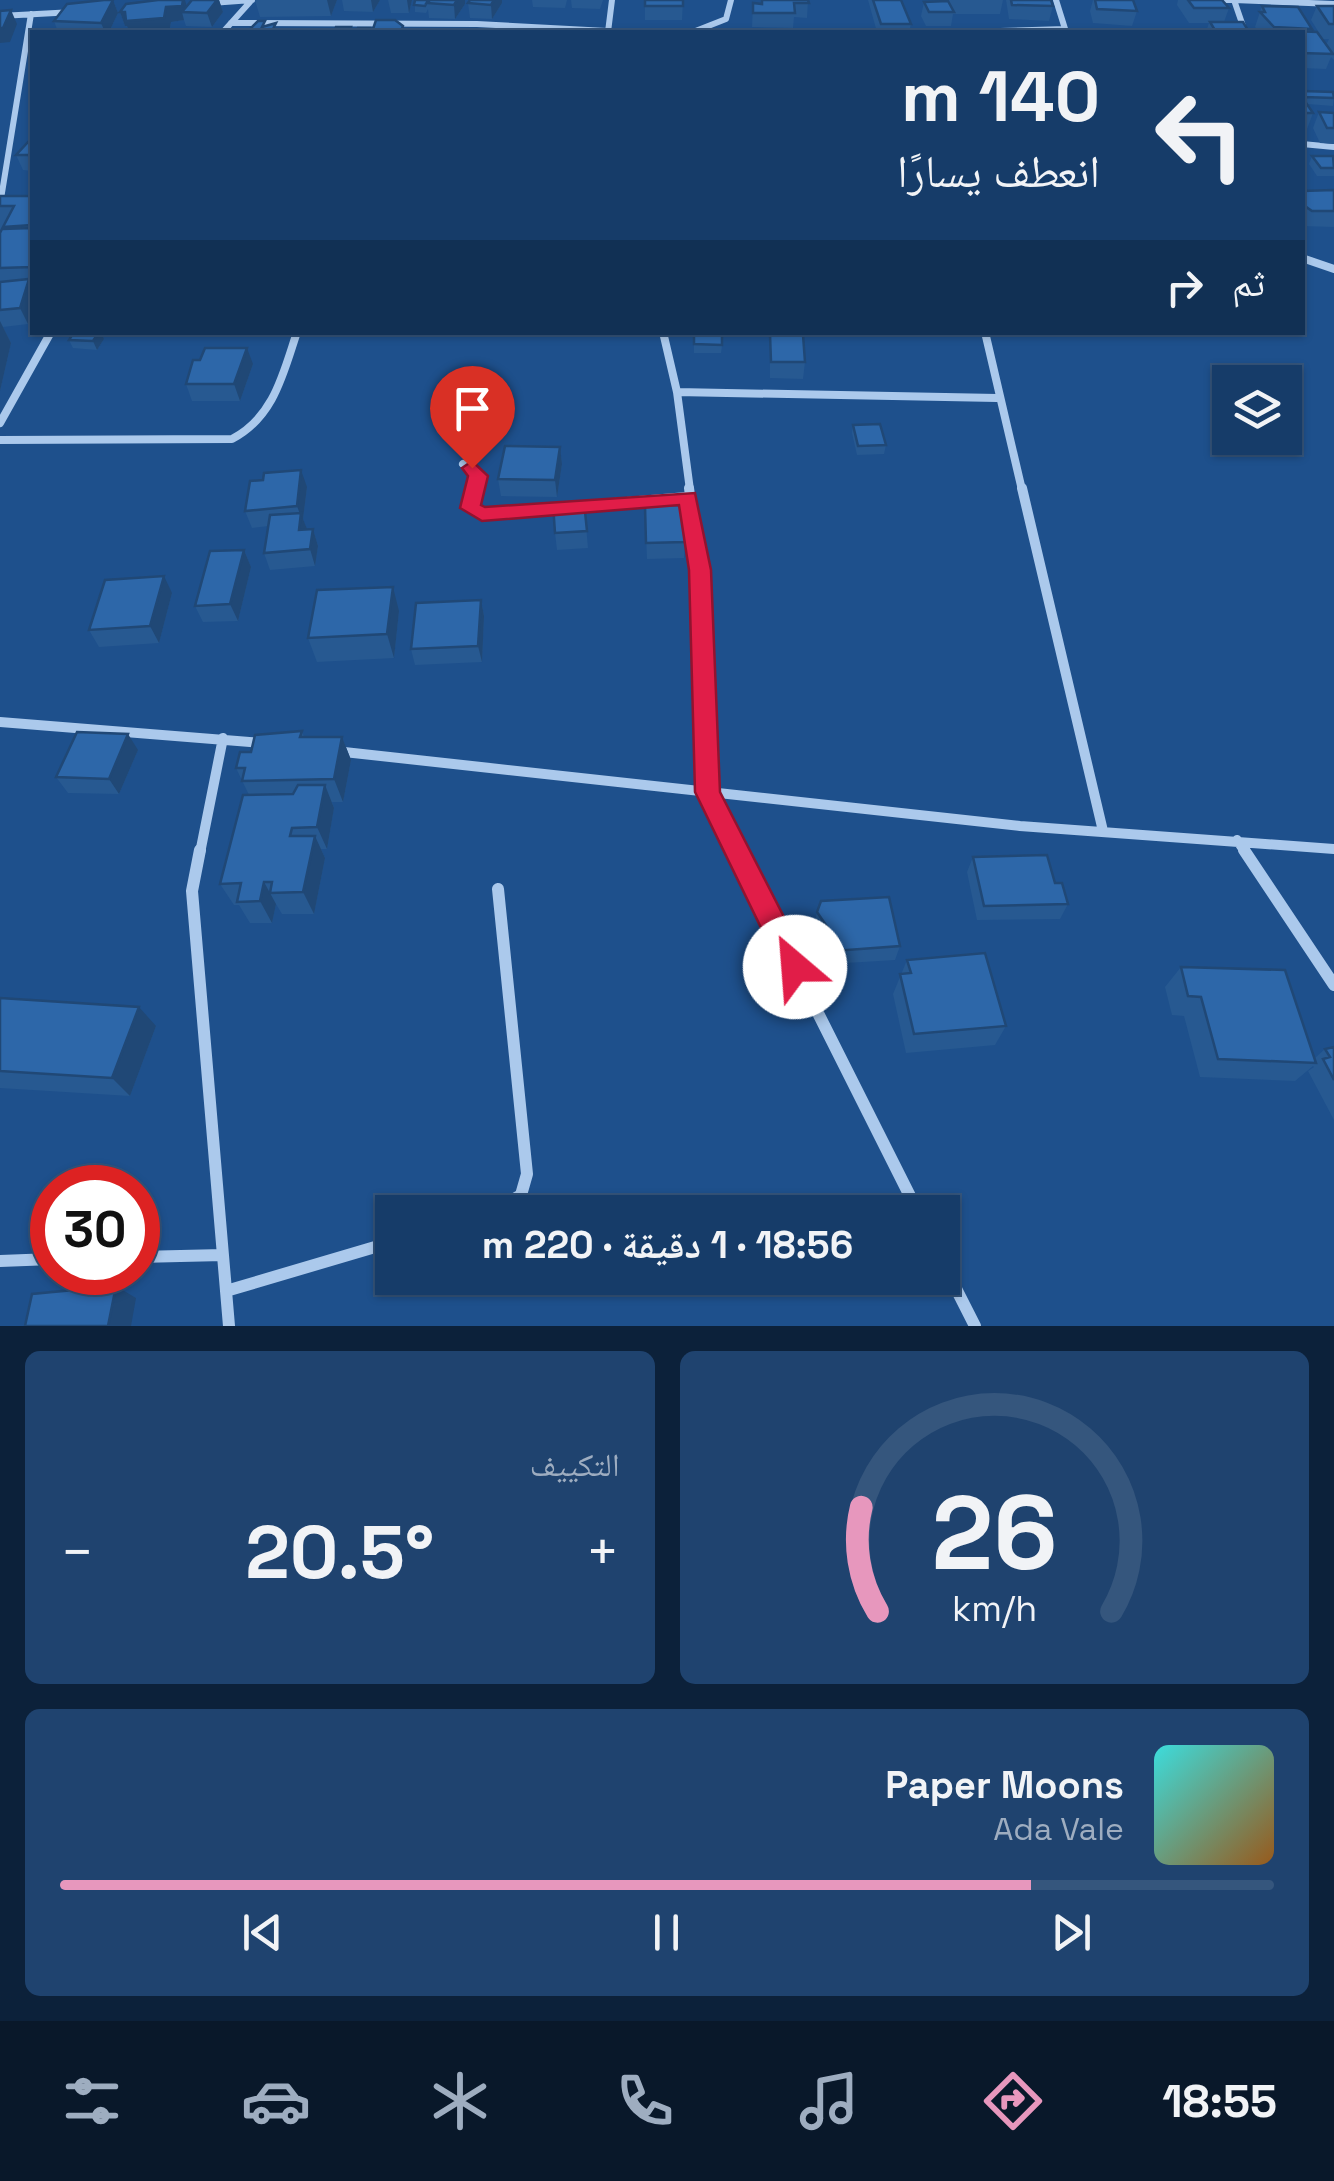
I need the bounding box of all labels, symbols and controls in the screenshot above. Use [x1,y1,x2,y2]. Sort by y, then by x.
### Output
text: 140 m [901,52,1100,141]
icon: left [1135,70,1265,200]
text: انعطف يسارًا [897,143,1100,200]
text: ثم [1232,259,1265,307]
icon: right [1157,260,1212,315]
map controls [1212,365,1302,455]
button: layers [1212,365,1302,455]
pin [430,366,515,469]
icon: arrive [445,381,500,436]
position arrow [743,915,847,1019]
speed limit sign: 30 [30,1165,160,1295]
text: 18:56 · 1 دقيقة · 220 m [482,1221,853,1269]
text: التكييف [530,1445,620,1485]
text: 26 [931,1467,1057,1599]
text: 20.5° [245,1504,434,1600]
text: − [60,1517,94,1587]
text: + [585,1517,620,1587]
text: km/h [952,1586,1037,1631]
text: Paper Moons [885,1761,1124,1809]
text: Ada Vale [993,1809,1124,1849]
icon: previous [235,1905,290,1960]
icon: pause [639,1905,694,1960]
icon: next [1044,1905,1099,1960]
icon: filters [57,2066,127,2136]
icon: car [241,2066,311,2136]
icon: climate [425,2066,495,2136]
icon: phone [610,2066,680,2136]
icon: music [794,2066,864,2136]
icon: directions [978,2066,1048,2136]
text: 18:55 [1162,2073,1277,2130]

